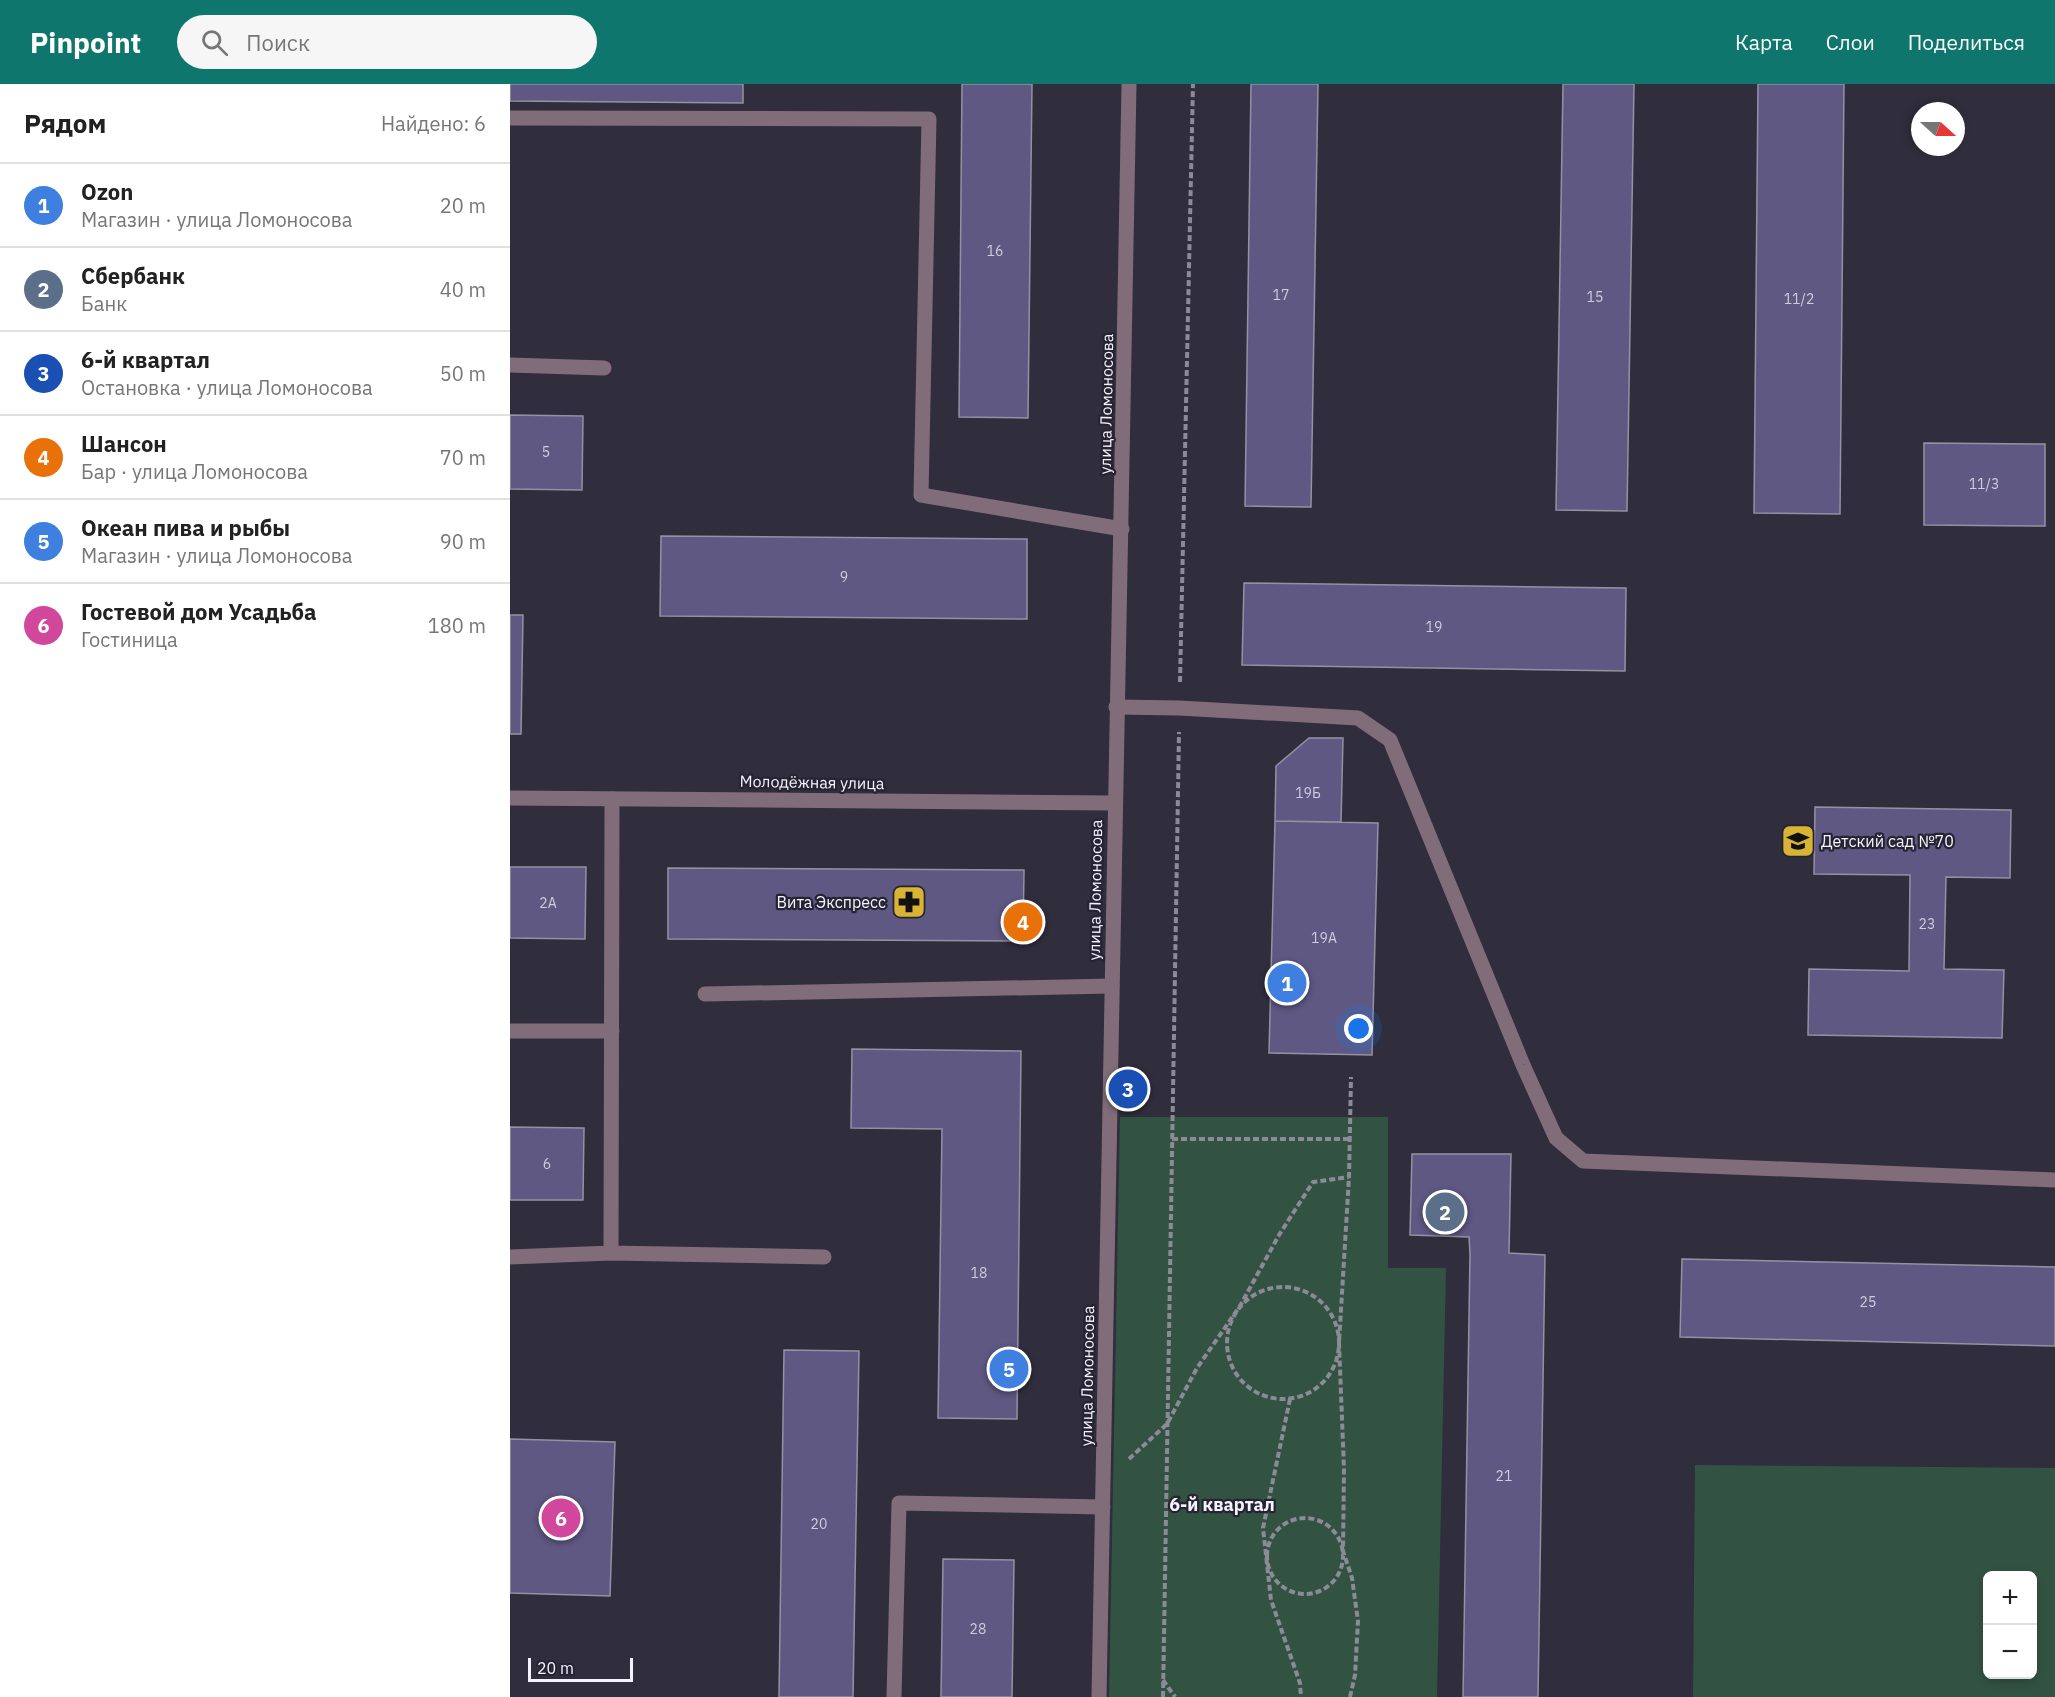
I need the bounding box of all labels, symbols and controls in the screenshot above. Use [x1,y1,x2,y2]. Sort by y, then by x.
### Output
search box [177,15,597,69]
text: Pinpoint [30,24,141,61]
icon: search [198,26,231,59]
text: Поиск [246,28,310,57]
text: Карта [1735,28,1793,56]
text: Слои [1826,28,1875,56]
text: Поделиться [1908,28,2025,56]
north arrow [1911,102,1965,156]
text: Рядом [24,106,106,140]
text: Найдено: 6 [381,110,486,137]
text: Ozon [81,177,133,206]
text: 1 [38,192,50,219]
text: 20 m [440,192,486,219]
text: Магазин · улица Ломоносова [81,206,352,233]
house number: 16 [987,242,1003,260]
text: Сбербанк [81,261,185,290]
text: 2 [38,276,50,303]
text: 40 m [440,276,486,303]
house number: 17 [1273,286,1289,304]
house number: 15 [1587,288,1603,306]
text: Банк [81,290,127,317]
house number: 11/2 [1784,290,1814,308]
street label: улица Ломоносова [1095,333,1117,475]
text: 6-й квартал [81,345,210,374]
text: 3 [38,360,50,387]
text: 50 m [440,360,486,387]
text: Остановка · улица Ломоносова [81,374,373,401]
text: Шансон [81,429,167,458]
house number: 5 [542,443,550,461]
text: 4 [38,444,50,471]
text: 70 m [440,444,486,471]
text: Бар · улица Ломоносова [81,458,308,485]
house number: 11/3 [1969,475,1999,493]
text: Океан пива и рыбы [81,513,290,542]
text: 5 [38,528,50,555]
text: 90 m [440,528,486,555]
text: Магазин · улица Ломоносова [81,542,352,569]
house number: 9 [840,568,848,586]
text: Гостевой дом Усадьба [81,597,317,626]
text: 6 [38,612,50,639]
text: 180 m [428,612,486,639]
house number: 19 [1426,618,1442,636]
text: Гостиница [81,626,178,653]
street label: Молодёжная улица [739,771,885,793]
house number: 19Б [1295,784,1321,802]
street label: улица Ломоносова [1084,819,1106,961]
school or university icon: Детский сад №70 [1780,823,1816,859]
place label: Детский сад №70 [1821,831,1954,851]
pharmacy icon: Вита Экспресс [891,884,927,920]
place label: Вита Экспресс [777,892,886,912]
house number: 2А [539,894,557,912]
pin: 4 [1004,900,1042,944]
house number: 23 [1919,915,1935,933]
house number: 19А [1311,929,1337,947]
pin: 1 [1268,960,1306,1006]
your location [1344,1014,1373,1043]
pin: 3 [1108,1066,1148,1112]
house number: 6 [543,1155,551,1173]
pin: 2 [1426,1190,1464,1234]
house number: 18 [971,1264,987,1282]
house number: 25 [1860,1293,1876,1311]
street label: улица Ломоносова [1076,1305,1098,1447]
pin: 5 [990,1346,1028,1392]
house number: 21 [1496,1467,1512,1485]
district label: 6-й квартал [1169,1493,1275,1516]
pin: 6 [542,1496,580,1540]
house number: 20 [811,1515,827,1533]
map controls [1983,1571,2037,1679]
button: + [1983,1571,2037,1625]
house number: 28 [970,1620,986,1638]
button: − [1983,1625,2037,1679]
scale bar [528,1655,633,1682]
text: 20 m [537,1658,574,1678]

